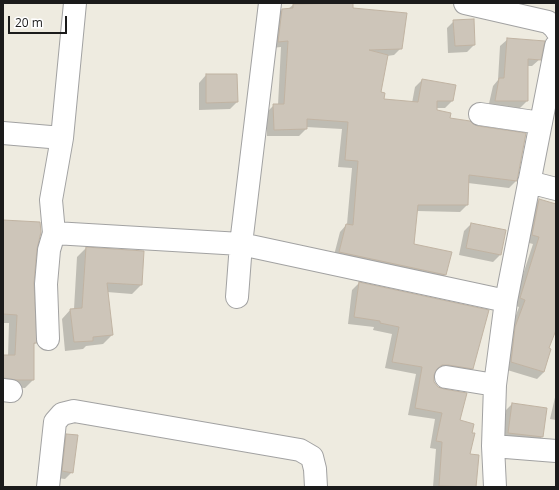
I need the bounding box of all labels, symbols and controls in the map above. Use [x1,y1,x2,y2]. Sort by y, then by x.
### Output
scale bar [10,8,69,34]
text: 20 m [15,14,43,31]

